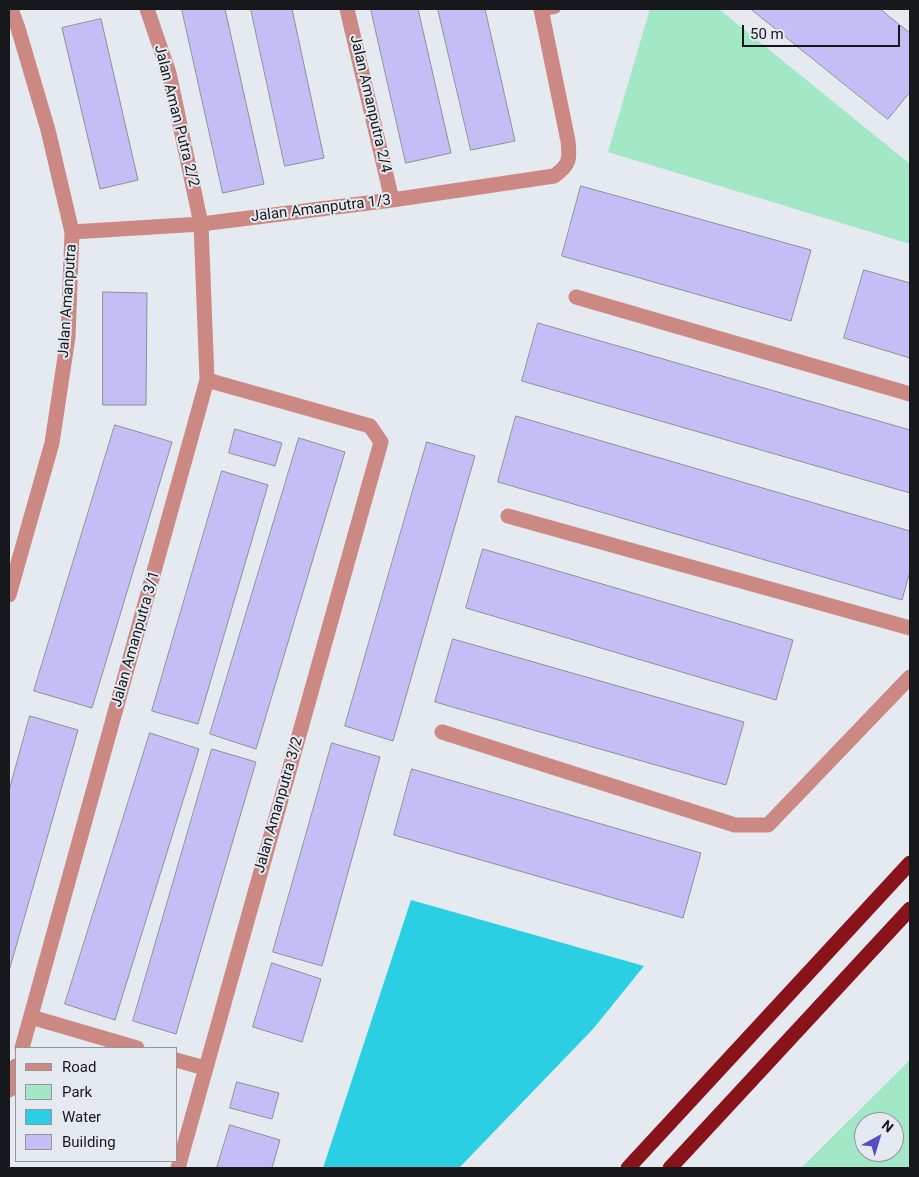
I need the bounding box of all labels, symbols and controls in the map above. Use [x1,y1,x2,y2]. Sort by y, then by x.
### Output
scale bar [744,15,902,47]
text: 50 m [750,25,784,43]
street label: Jalan Amanputra 2/4 [345,33,395,175]
street label: Jalan Aman Putra 2/2 [150,43,202,189]
street label: Jalan Amanputra 1/3 [250,191,392,227]
street label: Jalan Amanputra [55,243,81,359]
street label: Jalan Amanputra 3/1 [108,569,164,709]
street label: Jalan Amanputra 3/2 [251,735,307,875]
legend [15,1047,178,1162]
text: Road [62,1058,96,1076]
text: Park [62,1083,92,1101]
text: Water [62,1108,101,1126]
north arrow [854,1112,904,1162]
text: N [879,1117,897,1135]
text: Building [62,1133,116,1151]

